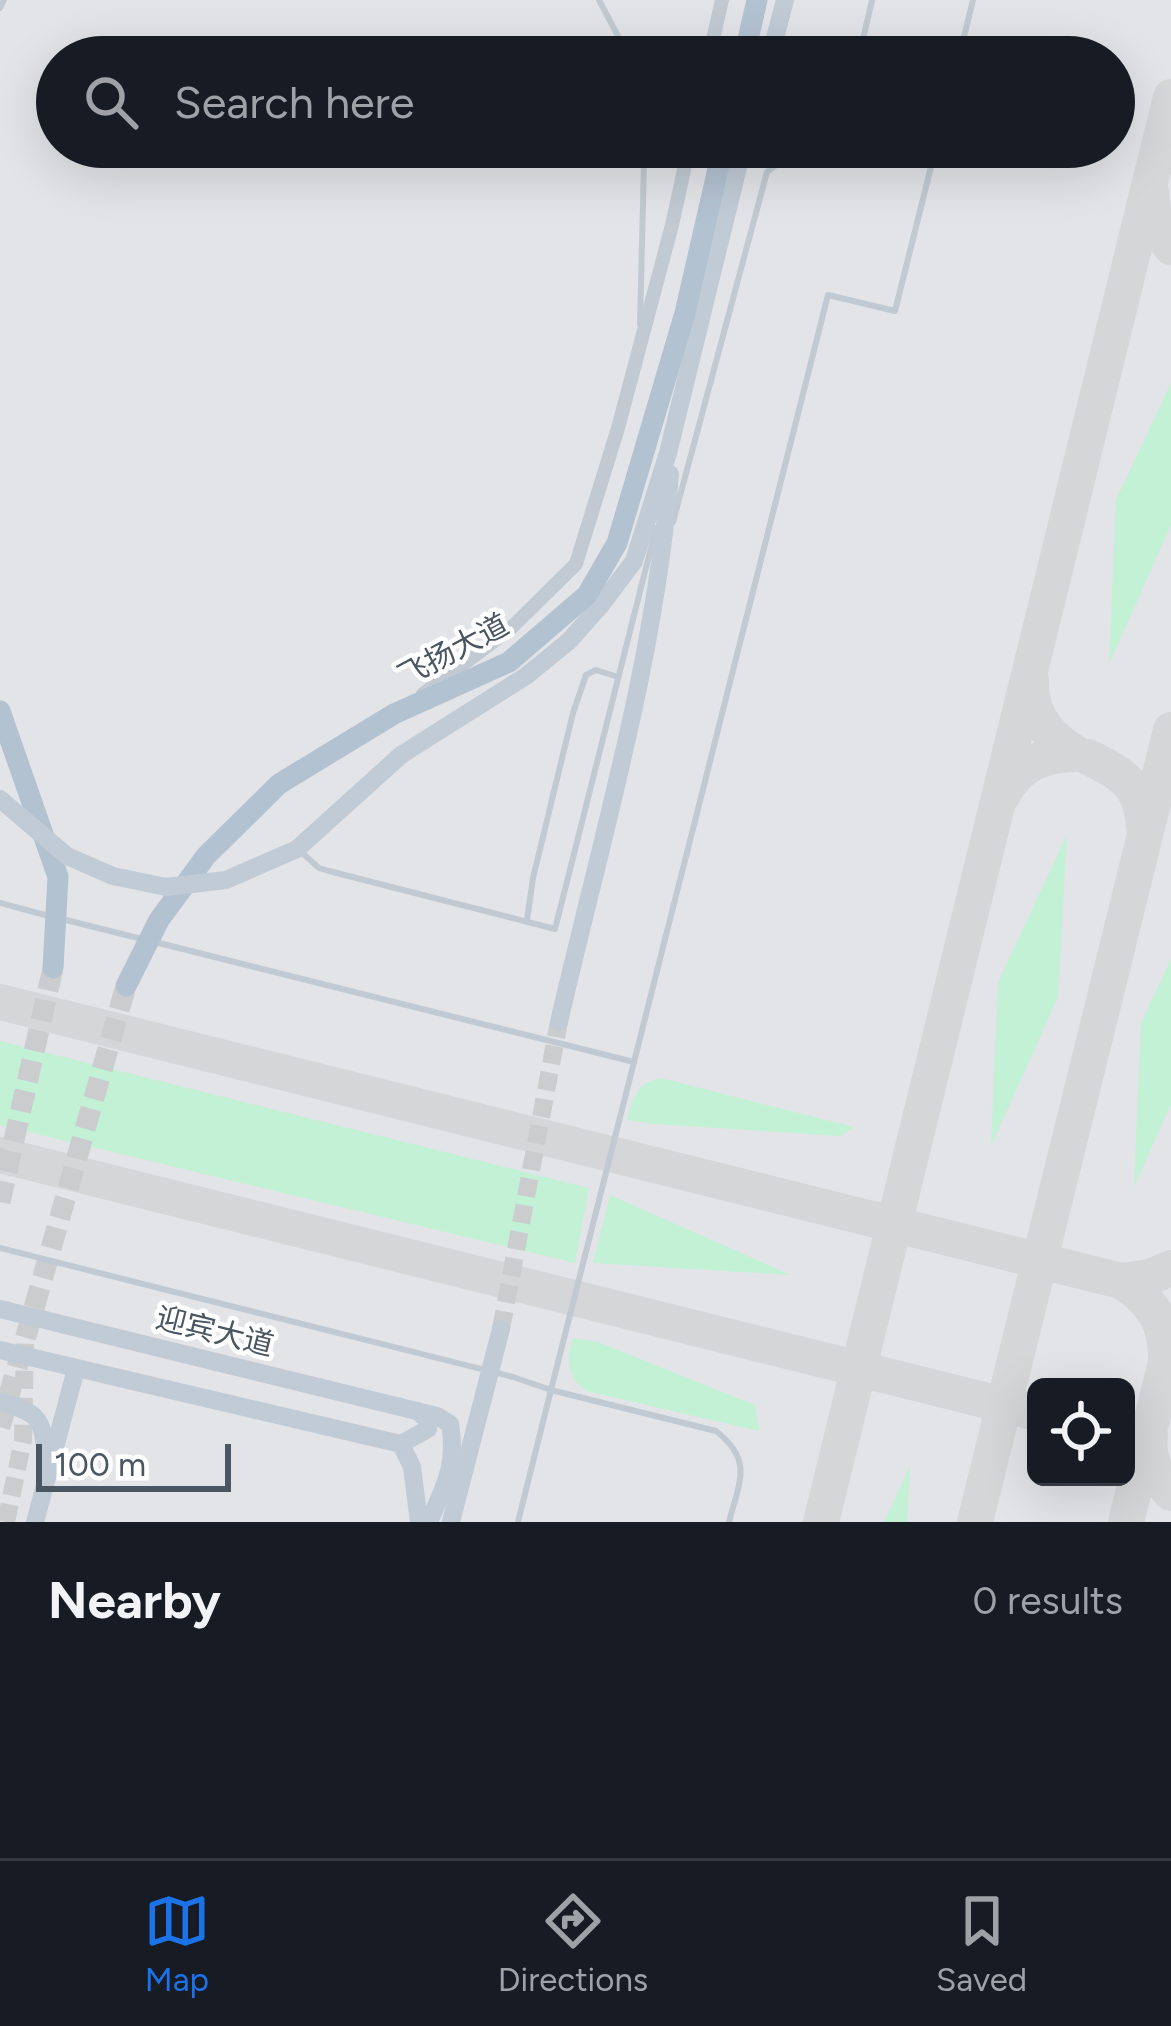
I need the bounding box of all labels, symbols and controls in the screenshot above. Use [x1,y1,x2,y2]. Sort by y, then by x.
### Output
search box [36,36,1135,168]
icon: search [78,69,144,135]
text: Search here [174,75,414,129]
street label: 飞扬大道 [391,605,515,695]
street label: 迎宾大道 [152,1299,278,1363]
map controls [1027,1378,1135,1486]
button: locate [1027,1378,1135,1486]
scale bar [36,1438,231,1491]
text: 100 m [54,1445,146,1484]
text: Nearby [48,1570,221,1631]
text: 0 results [972,1577,1123,1624]
tab: Map [144,1888,210,1999]
tab: Directions [498,1888,648,1999]
tab: Saved [936,1888,1027,1999]

